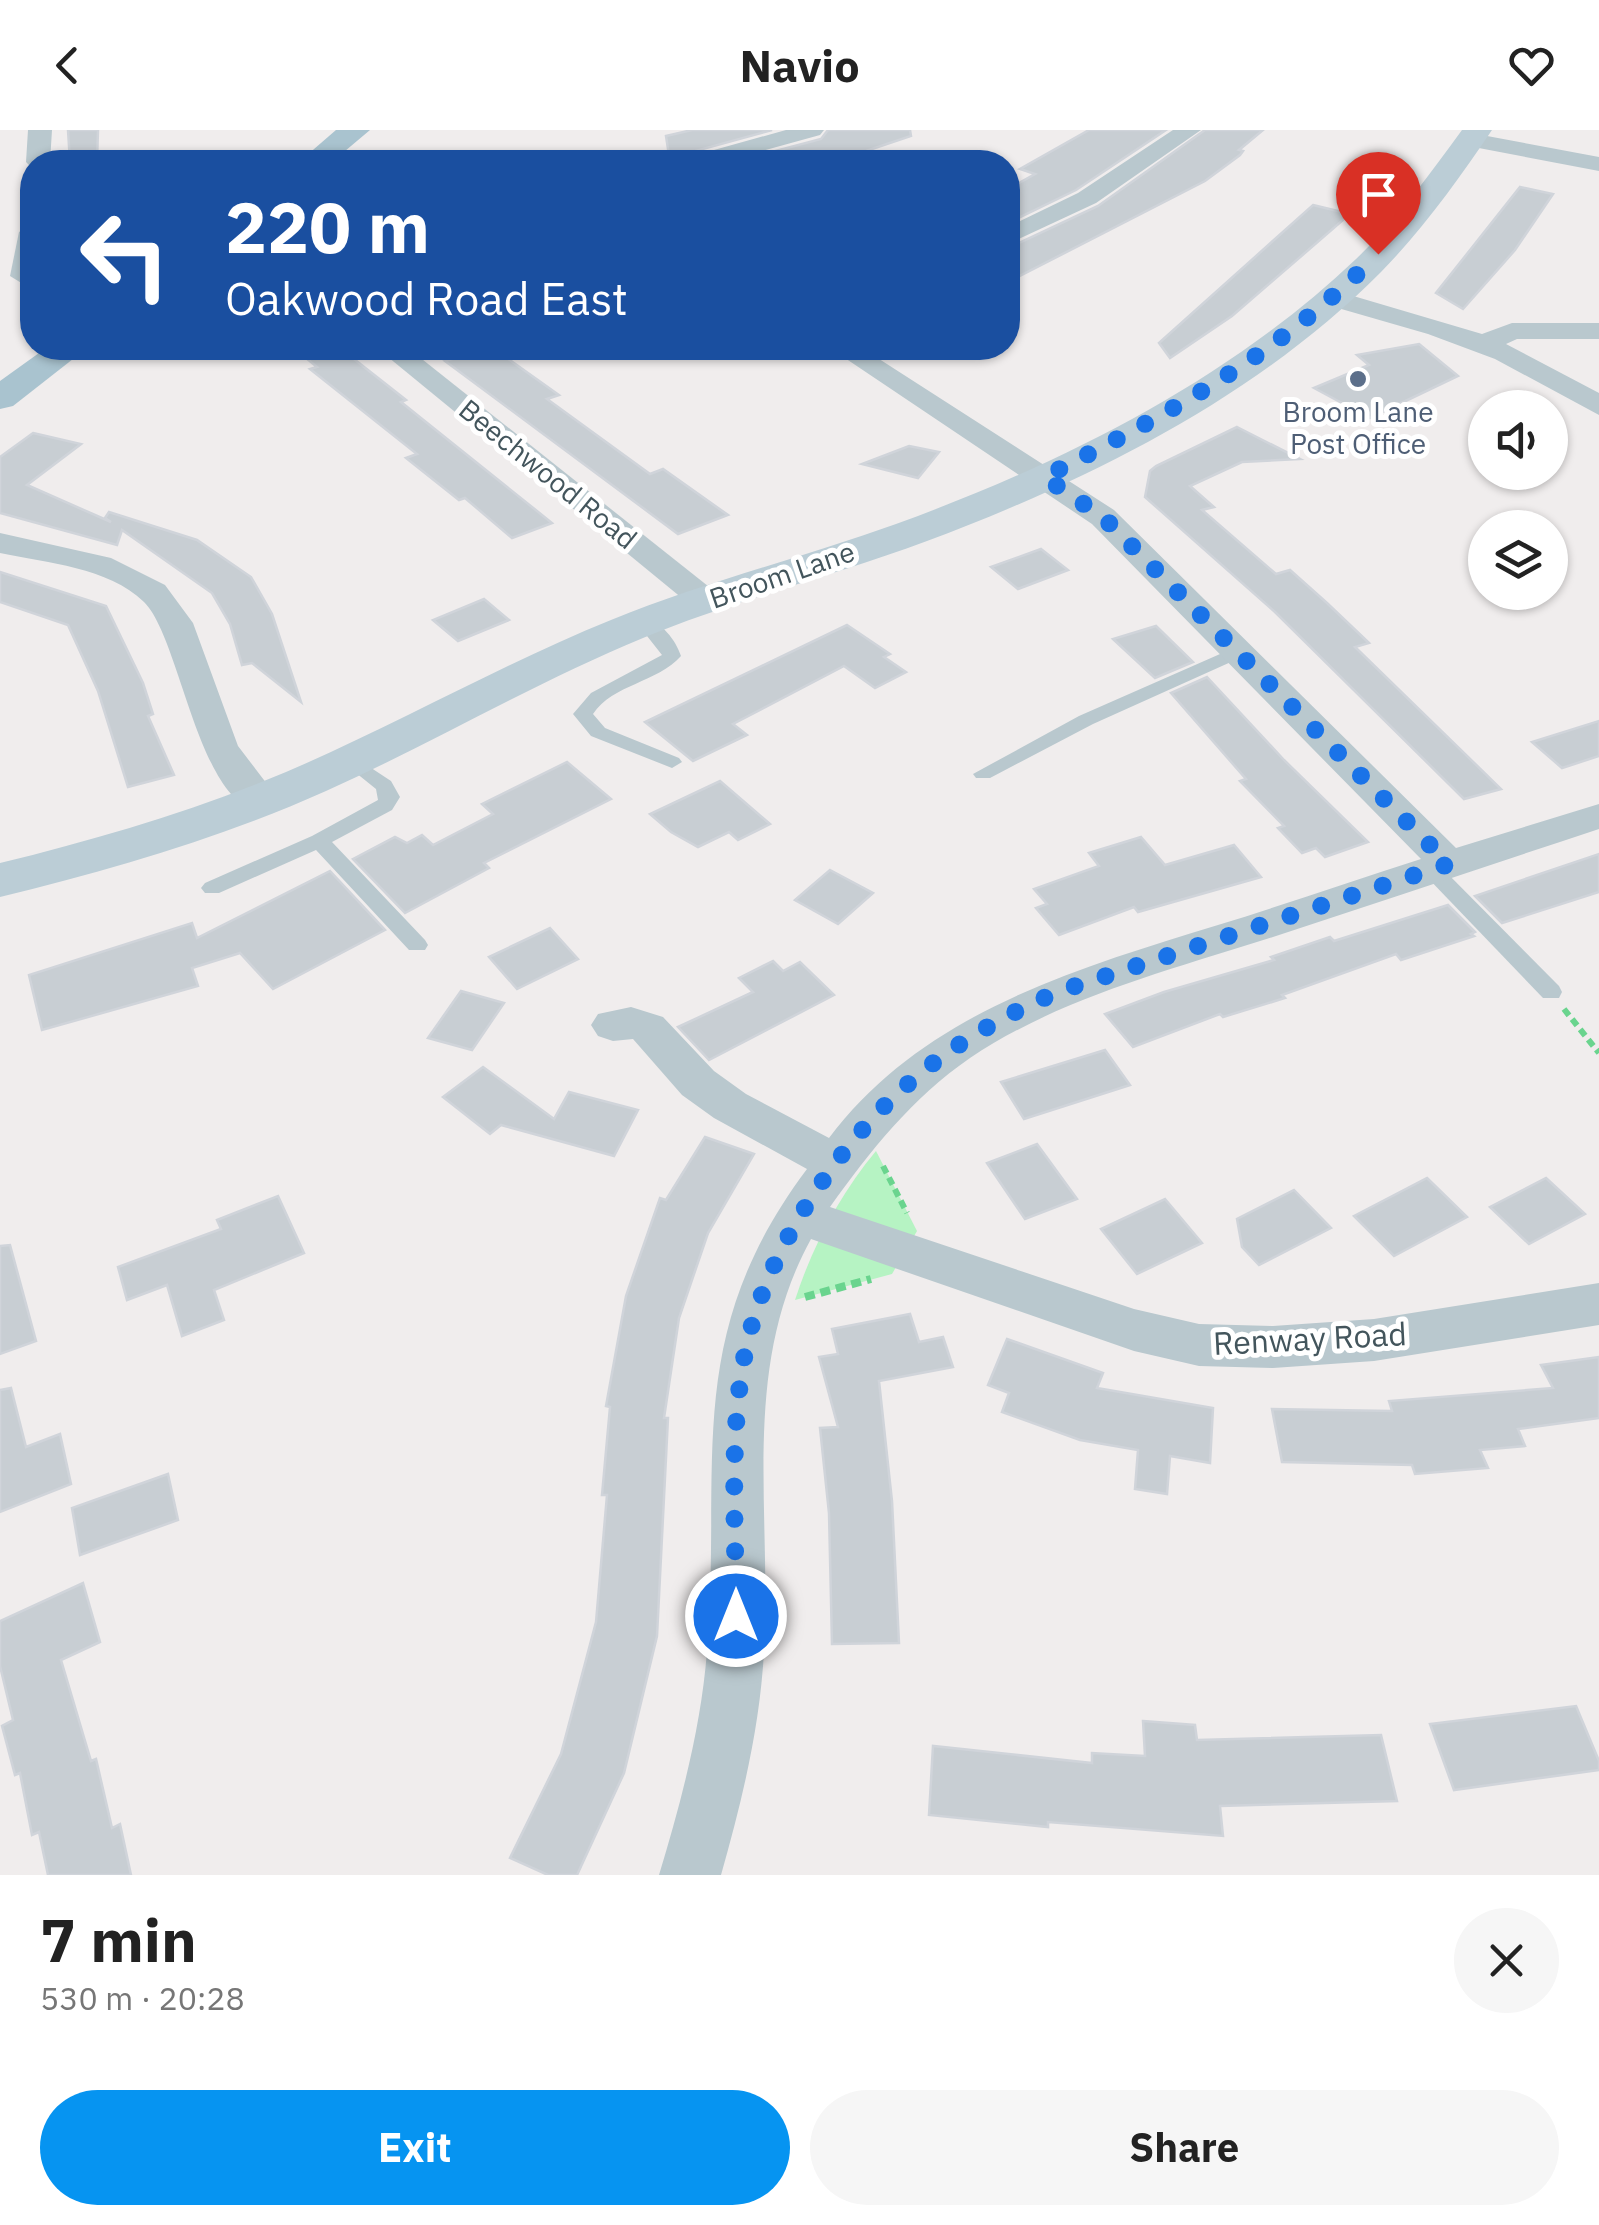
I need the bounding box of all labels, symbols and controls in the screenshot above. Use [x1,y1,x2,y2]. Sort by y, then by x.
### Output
text: Navio [739,36,860,94]
icon: back [40,38,95,93]
icon: heart [1504,38,1559,93]
pin [1336,152,1421,255]
icon: arrive [1351,167,1406,222]
text: 220 m [225,181,430,272]
icon: left [60,190,190,320]
text: Oakwood Road East [225,269,628,327]
marker: Broom Lane Post Office [1347,368,1369,390]
street label: Beechwood Road [452,390,645,557]
map controls [1468,390,1568,610]
button: sound [1468,390,1568,490]
place label: Broom Lane Post Office [1282,393,1434,462]
button: layers [1468,510,1568,610]
street label: Broom Lane [704,532,859,617]
street label: Renway Road [1212,1312,1408,1364]
position arrow [684,1564,788,1668]
text: 7 min [40,1900,197,1979]
button: close [1454,1908,1559,2013]
text: 530 m · 20:28 [40,1977,245,2019]
button: Exit [40,2090,790,2205]
button: Share [810,2090,1559,2205]

